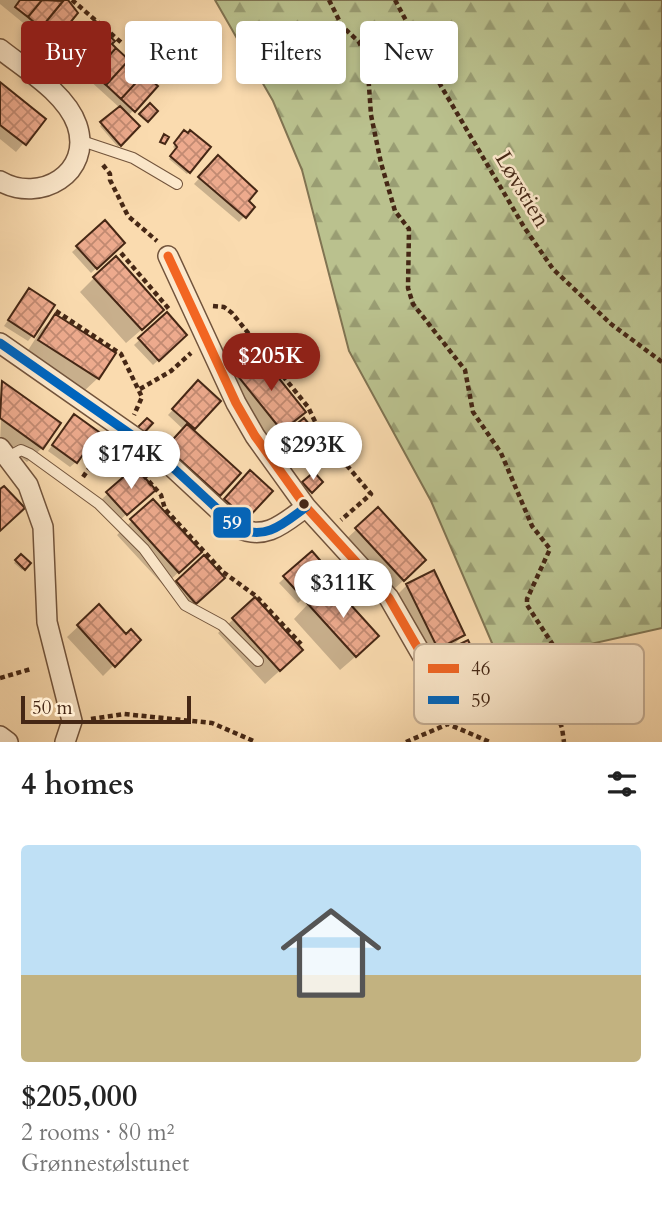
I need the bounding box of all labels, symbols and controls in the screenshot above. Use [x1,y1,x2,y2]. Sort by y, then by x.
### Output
chip: Buy [21,21,111,84]
chip: Rent [125,21,222,84]
chip: Filters [236,21,346,84]
chip: New [360,21,458,84]
street label: Løvstien [488,146,557,233]
pin: $205K [222,334,320,393]
text: $205K [238,340,304,371]
pin: $293K [264,422,362,482]
text: $293K [280,429,346,460]
pin: $174K [82,432,180,491]
text: $174K [98,438,164,469]
unlabelled marker [297,497,311,511]
line badge: 59 [212,506,252,539]
text: 59 [222,510,242,536]
pin: $311K [294,560,392,620]
text: $311K [310,567,376,598]
legend [414,644,644,724]
text: 46 [471,656,490,682]
text: 59 [471,688,491,714]
scale bar [21,693,191,725]
text: 50 m [32,695,73,721]
text: 4 homes [21,764,134,805]
icon: filters [603,765,641,803]
icon: home [268,890,394,1016]
text: $205,000 [21,1076,137,1117]
text: 2 rooms · 80 m² [21,1117,174,1148]
text: Grønnestølstunet [21,1148,189,1179]

